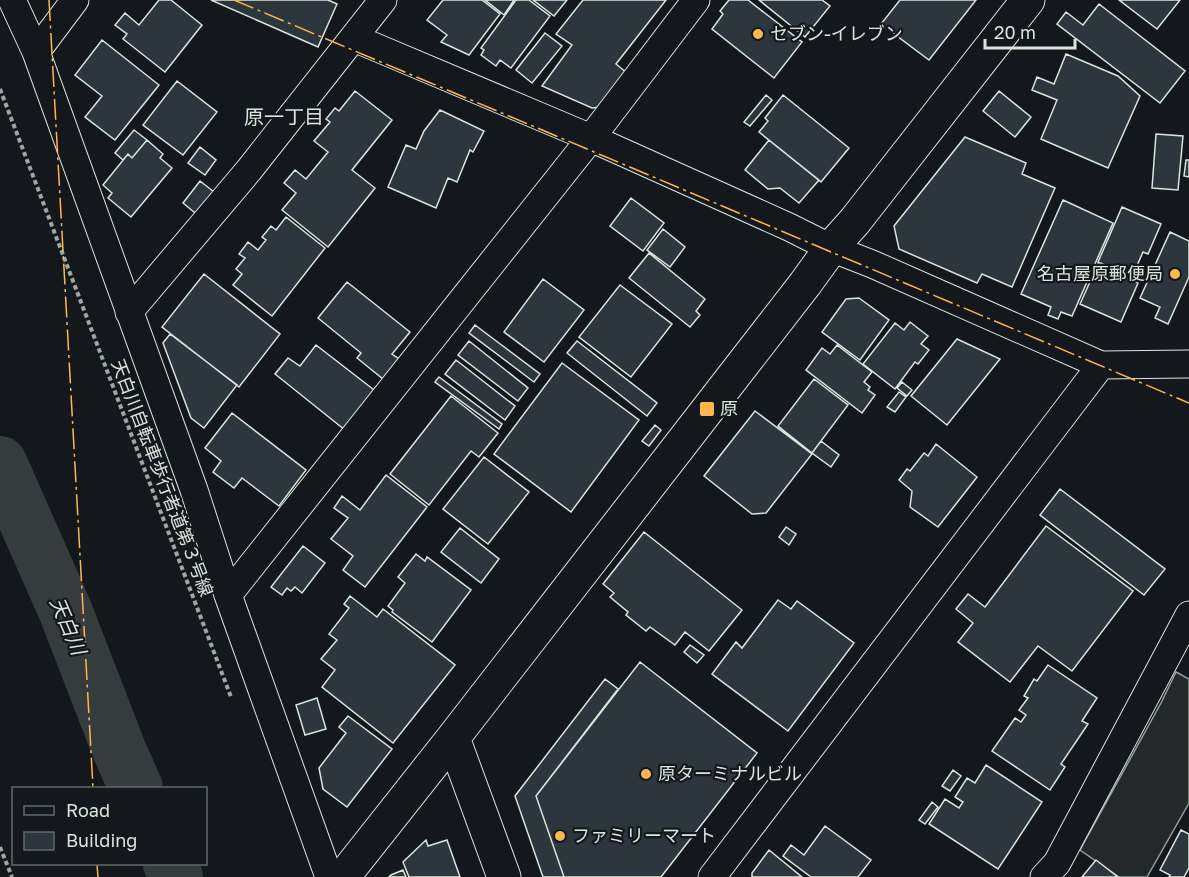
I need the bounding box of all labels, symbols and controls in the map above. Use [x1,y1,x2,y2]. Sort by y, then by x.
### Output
scale bar [985,12,1075,50]
text: 20 m [994,21,1036,43]
place label: セブン-イレブン [770,22,903,44]
marker: セブン-イレブン [751,27,765,41]
district label: 原一丁目 [244,104,324,128]
place label: 名古屋原郵便局 [1037,262,1163,284]
marker: 名古屋原郵便局 [1168,267,1182,281]
street label: 天白川自転車歩行者道第３号線 [108,356,218,599]
place label: 原 [720,397,738,419]
marker: 原 [698,400,716,418]
water label: 天白川 [46,593,92,660]
place label: 原ターミナルビル [658,762,802,784]
marker: 原ターミナルビル [639,767,653,781]
legend [12,787,207,865]
text: Road [66,799,110,821]
place label: ファミリーマート [572,824,716,846]
text: Building [66,829,137,851]
marker: ファミリーマート [553,829,567,843]

